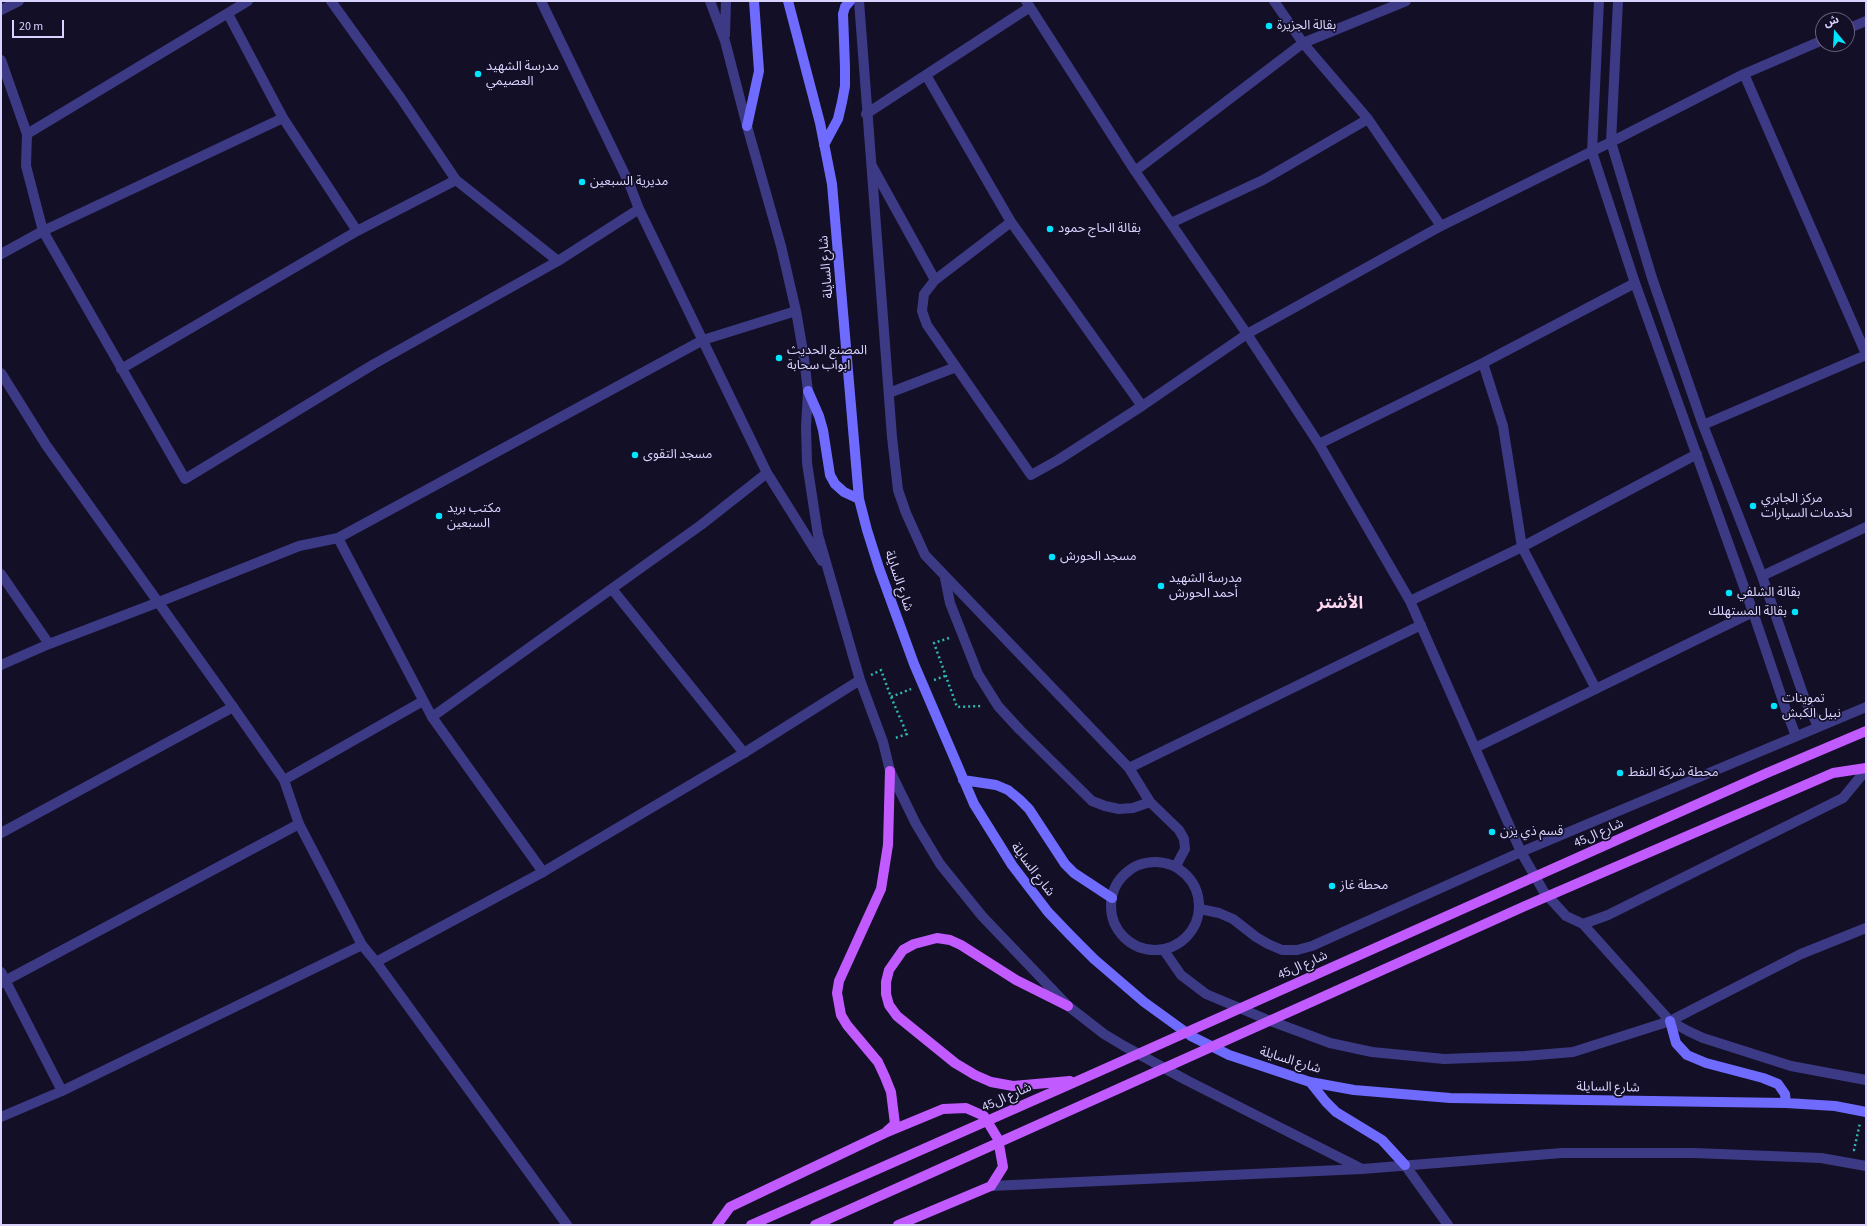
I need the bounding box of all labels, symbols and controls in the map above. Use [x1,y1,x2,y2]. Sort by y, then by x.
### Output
scale bar [14,12,66,38]
north arrow [1815,12,1855,52]
text: ش [1822,12,1841,31]
text: 20 m [19,18,43,35]
place label: بقالة الجزيرة [1277,18,1336,34]
marker: بقالة الجزيرة [1264,21,1274,31]
place label: مدرسة الشهيد العصيمي [486,59,559,90]
marker: مدرسة الشهيد العصيمي [473,69,483,79]
place label: مديرية السبعين [590,174,668,190]
marker: مديرية السبعين [577,177,587,187]
place label: بقالة الحاج حمود [1058,221,1141,237]
marker: بقالة الحاج حمود [1045,224,1055,234]
street label: شارع السايلة [816,235,838,299]
place label: المصنع الحديث ابواب سحابة [787,343,867,374]
marker: المصنع الحديث ابواب سحابة [774,353,784,363]
place label: مسجد التقوى [643,447,712,463]
marker: مسجد التقوى [630,450,640,460]
place label: مركز الجابري لخدمات السيارات [1761,491,1852,522]
place label: مكتب بريد السبعين [447,501,501,532]
marker: مركز الجابري لخدمات السيارات [1748,501,1758,511]
marker: مكتب بريد السبعين [434,511,444,521]
street label: شارع السايلة [880,549,916,613]
place label: مسجد الحورش [1060,549,1137,565]
marker: مسجد الحورش [1047,552,1057,562]
place label: مدرسة الشهيد أحمد الحورش [1169,571,1242,602]
marker: مدرسة الشهيد أحمد الحورش [1156,581,1166,591]
place label: بقالة الشلفي [1737,585,1800,601]
marker: بقالة الشلفي [1724,588,1734,598]
district label: الأشتر [1317,594,1363,614]
place label: بقالة المستهلك [1709,604,1787,620]
marker: بقالة المستهلك [1790,607,1800,617]
place label: تموينات نبيل الكبش [1782,691,1841,722]
marker: تموينات نبيل الكبش [1769,701,1779,711]
place label: محطة شركة النفط [1628,765,1719,781]
marker: محطة شركة النفط [1615,768,1625,778]
street label: شارع ال45 [1572,816,1626,852]
place label: قسم ذي يزن [1500,824,1563,840]
marker: قسم ذي يزن [1487,827,1497,837]
street label: شارع السايلة [1007,840,1057,900]
place label: محطة غاز [1340,878,1388,894]
marker: محطة غاز [1327,881,1337,891]
street label: شارع ال45 [1276,948,1330,984]
street label: شارع السايلة [1257,1044,1323,1078]
street label: شارع ال45 [980,1080,1034,1116]
street label: شارع السايلة [1576,1080,1640,1096]

